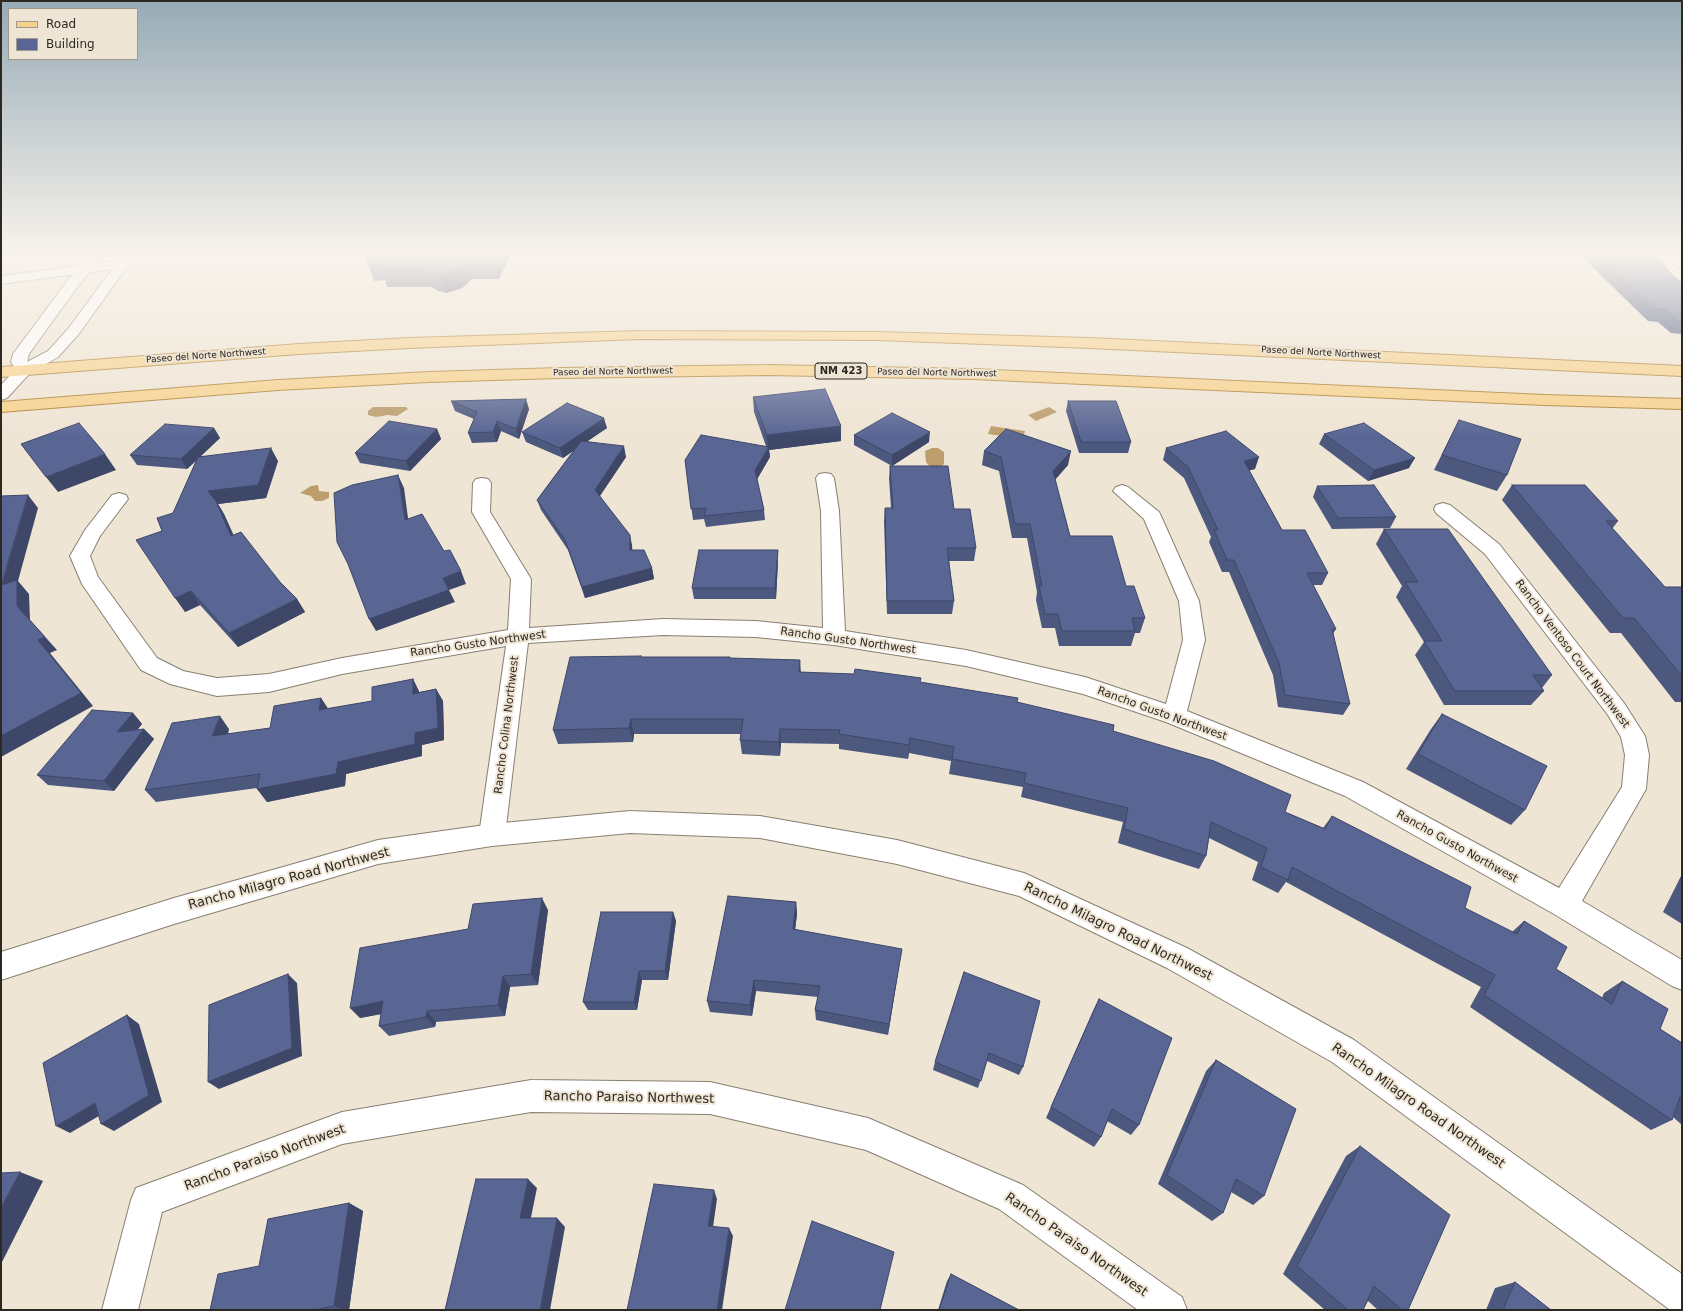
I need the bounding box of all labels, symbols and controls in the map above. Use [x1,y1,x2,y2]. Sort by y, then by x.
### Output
legend [8,8,138,60]
text: Road [46,17,76,31]
text: Building [46,37,95,51]
street label: Paseo del Norte Northwest [1261,344,1381,362]
street label: Paseo del Norte Northwest [146,346,266,366]
road number: NM 423 [815,363,867,379]
street label: Paseo del Norte Northwest [553,366,673,378]
street label: Paseo del Norte Northwest [877,367,997,379]
street label: Rancho Ventoso Court Northwest [1512,577,1632,731]
street label: Rancho Gusto Northwest [779,625,917,657]
street label: Rancho Gusto Northwest [409,628,547,660]
street label: Rancho Colina Northwest [492,655,522,795]
street label: Rancho Gusto Northwest [1096,684,1228,744]
street label: Rancho Gusto Northwest [1394,808,1520,886]
street label: Rancho Milagro Road Northwest [187,845,391,913]
street label: Rancho Milagro Road Northwest [1021,879,1215,985]
street label: Rancho Milagro Road Northwest [1328,1040,1508,1172]
street label: Rancho Paraiso Northwest [544,1089,714,1107]
street label: Rancho Paraiso Northwest [182,1122,348,1194]
street label: Rancho Paraiso Northwest [1002,1190,1150,1300]

